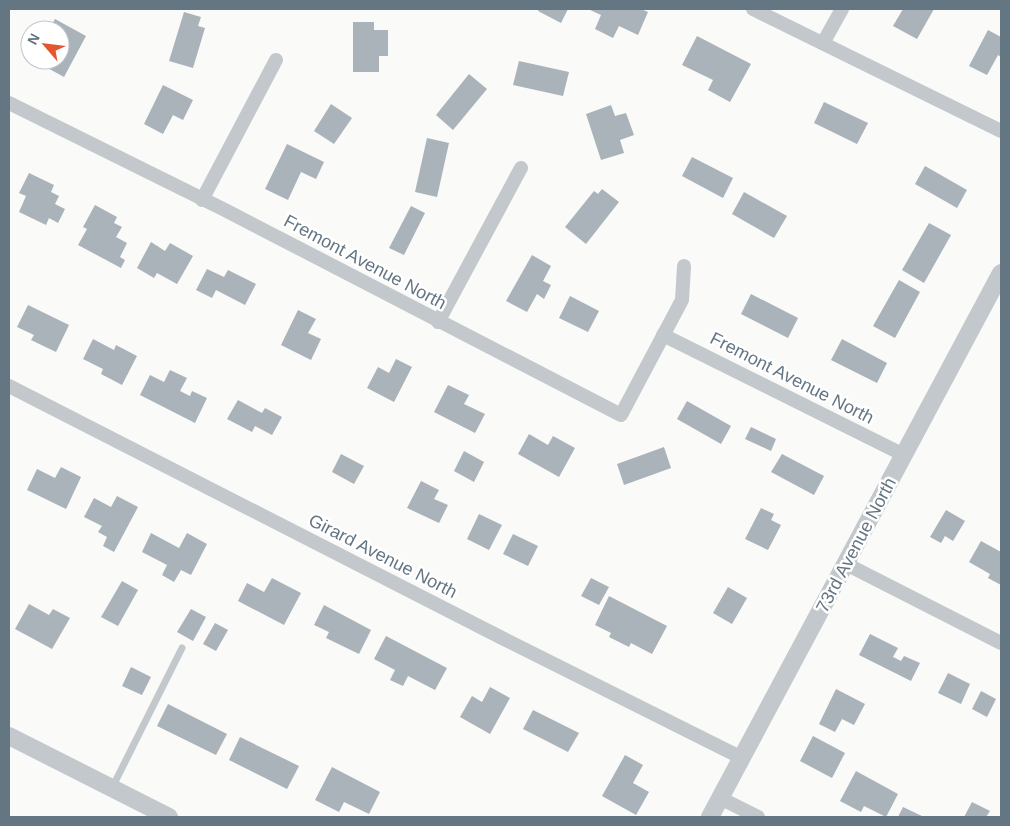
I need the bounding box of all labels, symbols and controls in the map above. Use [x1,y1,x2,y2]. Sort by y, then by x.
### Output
north arrow [20,20,70,70]
text: N [24,31,43,47]
street label: Fremont Avenue North [281,211,449,313]
street label: Fremont Avenue North [707,328,877,428]
street label: 73rd Avenue North [812,474,900,616]
street label: Girard Avenue North [306,510,460,602]

